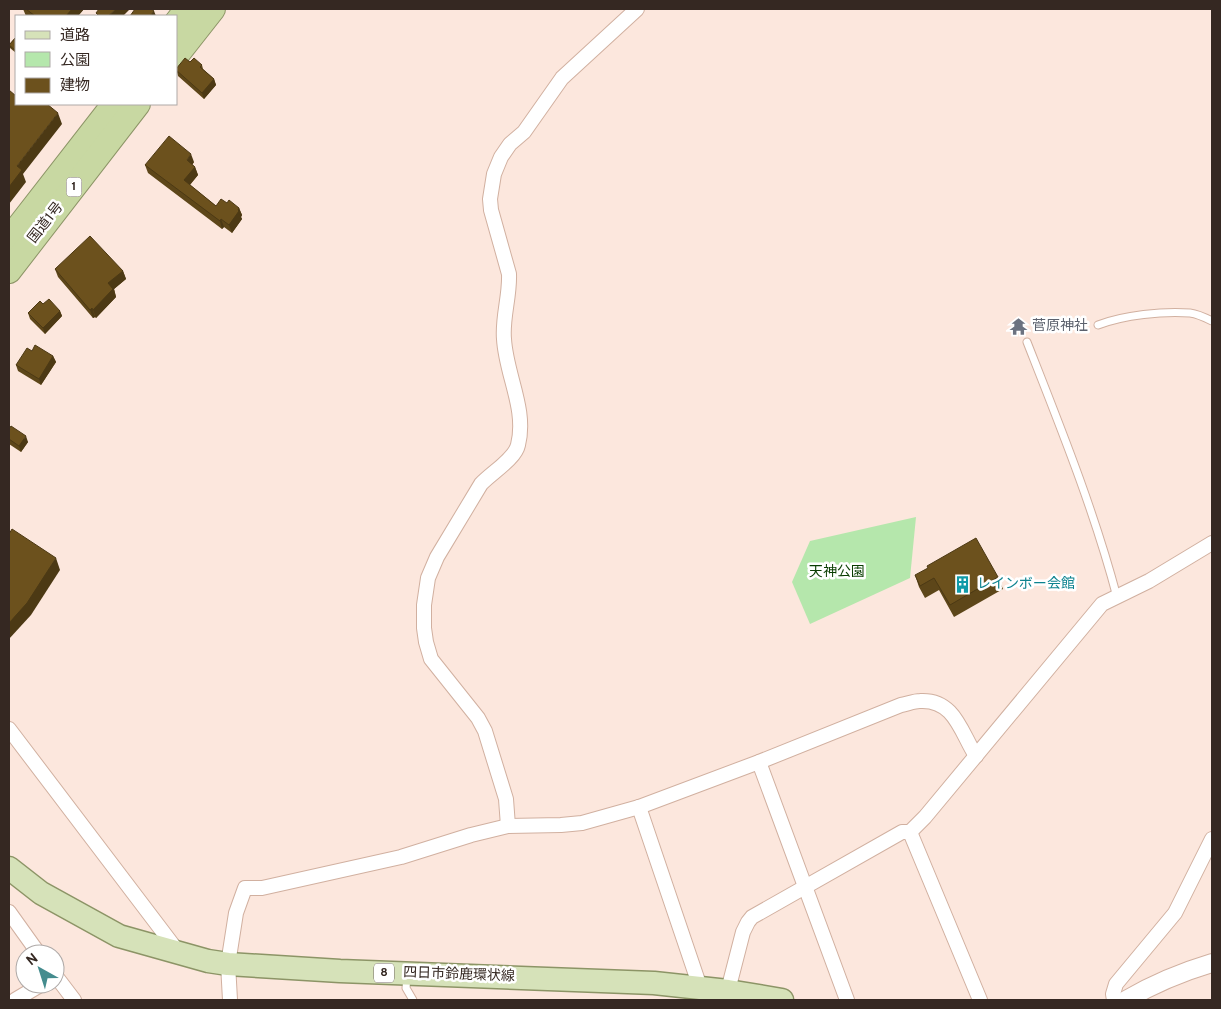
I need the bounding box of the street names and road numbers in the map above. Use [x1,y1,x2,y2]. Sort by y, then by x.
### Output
road number: 1 [66,178,82,196]
street label: 国道1号 [25,199,67,247]
road number: 8 [374,964,394,982]
street label: 四日市鈴鹿環状線 [403,964,515,985]

